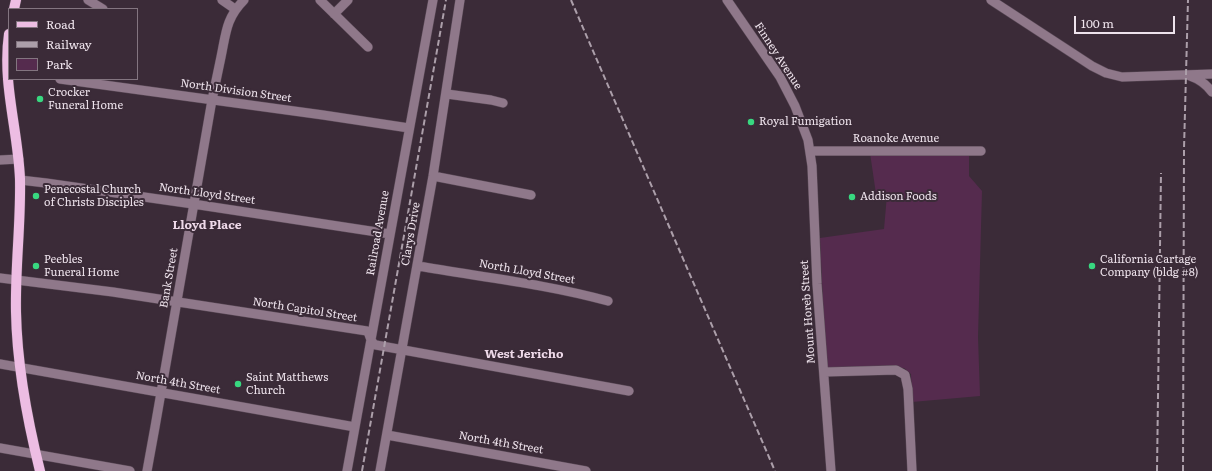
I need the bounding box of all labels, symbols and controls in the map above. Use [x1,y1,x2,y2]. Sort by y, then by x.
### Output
legend [8,8,138,80]
scale bar [1076,8,1177,34]
text: 100 m [1081,14,1114,32]
text: Road [46,15,75,33]
street label: Finney Avenue [751,20,805,92]
text: Railway [46,35,92,53]
text: Park [46,55,72,73]
street label: North Division Street [180,77,292,105]
place label: Crocker Funeral Home [48,86,123,112]
marker: Crocker Funeral Home [35,94,45,104]
place label: Royal Fumigation [759,115,852,129]
marker: Royal Fumigation [746,117,756,127]
street label: Roanoke Avenue [853,132,939,146]
street label: North Lloyd Street [158,181,256,207]
place label: Penecostal Church of Christs Disciples [44,183,144,209]
street label: Railroad Avenue [364,190,392,276]
place label: Addison Foods [860,190,937,204]
marker: Penecostal Church of Christs Disciples [31,191,41,201]
marker: Addison Foods [847,192,857,202]
street label: Clarys Drive [399,201,423,267]
district label: Lloyd Place [173,218,241,232]
street label: Bank Street [157,247,181,309]
place label: Peebles Funeral Home [44,253,119,279]
place label: California Cartage Company (bldg #8) [1100,253,1198,279]
street label: North Lloyd Street [478,257,576,287]
street label: Mount Horeb Street [798,260,818,364]
marker: Peebles Funeral Home [31,261,41,271]
marker: California Cartage Company (bldg #8) [1087,261,1097,271]
street label: North Capitol Street [252,295,358,325]
district label: West Jericho [485,347,563,361]
street label: North 4th Street [135,369,221,397]
place label: Saint Matthews Church [246,371,328,397]
marker: Saint Matthews Church [233,379,243,389]
street label: North 4th Street [458,429,544,457]

